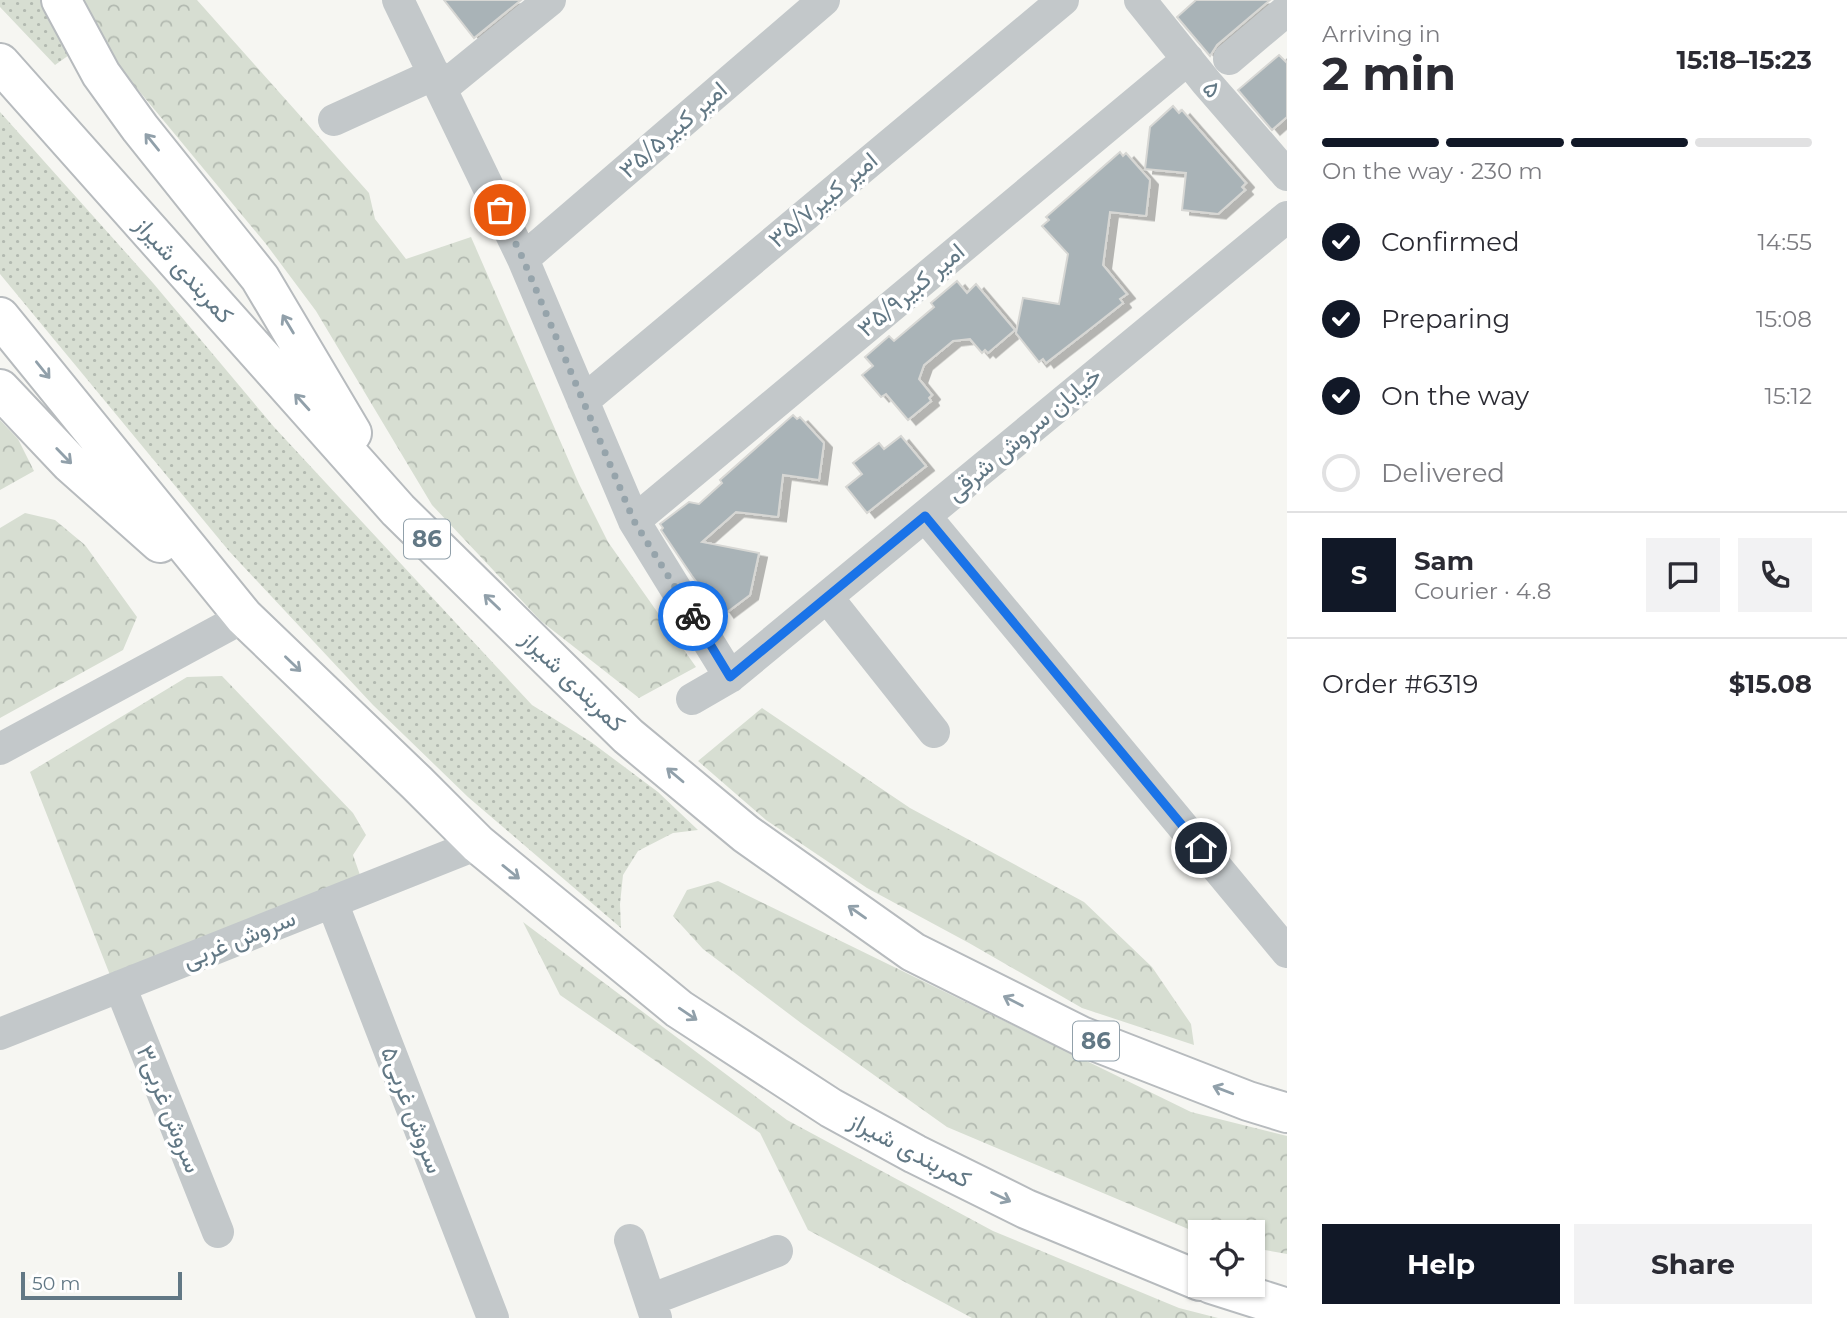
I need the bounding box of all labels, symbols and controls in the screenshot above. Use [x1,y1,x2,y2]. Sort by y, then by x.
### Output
text: Arriving in [1322,20,1441,48]
text: 15:18–15:23 [1677,44,1812,76]
text: 2 min [1322,45,1456,102]
street label: ۵ [1197,74,1228,103]
street label: امیر کبیر۳۵/۵ [613,75,733,185]
one-way arrow [144,134,160,152]
street label: امیر کبیر۳۵/۷ [762,146,884,254]
text: On the way · 230 m [1322,157,1543,185]
pin [470,180,530,240]
icon: bag [481,191,519,229]
street label: کمربندی شیراز [127,209,240,330]
icon: check [1322,223,1360,261]
text: Confirmed [1381,226,1520,258]
text: 14:55 [1758,228,1812,256]
street label: امیر کبیر۳۵/۹ [851,236,971,344]
icon: check [1322,300,1360,338]
text: Preparing [1381,303,1510,335]
text: 15:08 [1756,305,1812,333]
one-way arrow [281,315,295,335]
street label: خیابان سروش شرقی [940,360,1108,508]
one-way arrow [35,361,51,379]
icon: check [1322,377,1360,415]
text: On the way [1381,380,1529,412]
text: 15:12 [1764,382,1812,410]
one-way arrow [294,393,310,411]
one-way arrow [55,448,72,465]
text: Delivered [1381,457,1505,489]
road number: 86 [404,520,450,558]
button: chat [1646,538,1720,612]
button: phone [1738,538,1812,612]
text: Sam [1414,545,1474,577]
text: S [1351,559,1367,591]
text: Courier · 4.8 [1414,577,1551,605]
courier [658,581,728,651]
one-way arrow [484,594,501,611]
icon: bike [674,597,712,635]
street label: کمربندی شیراز [514,623,632,738]
one-way arrow [285,656,302,673]
text: Order #6319 [1322,668,1478,700]
text: $15.08 [1729,668,1812,700]
one-way arrow [667,767,685,783]
pin [1171,818,1231,878]
icon: home [1182,829,1220,867]
one-way arrow [502,864,520,880]
street label: سروش غربی [178,903,300,975]
one-way arrow [848,905,867,919]
one-way arrow [1004,994,1024,1008]
one-way arrow [678,1007,697,1022]
road number: 86 [1073,1022,1119,1060]
street label: سروش غربی۳ [130,1041,208,1177]
street label: سروش غربی۵ [374,1042,450,1178]
one-way arrow [1212,1083,1234,1096]
street label: کمربندی شیراز [843,1105,976,1195]
one-way arrow [990,1190,1011,1204]
map controls [1188,1220,1265,1297]
button: locate [1188,1220,1265,1297]
button: Help [1322,1224,1560,1304]
button: Share [1574,1224,1812,1304]
scale bar [21,1269,182,1301]
text: 50 m [32,1272,80,1295]

